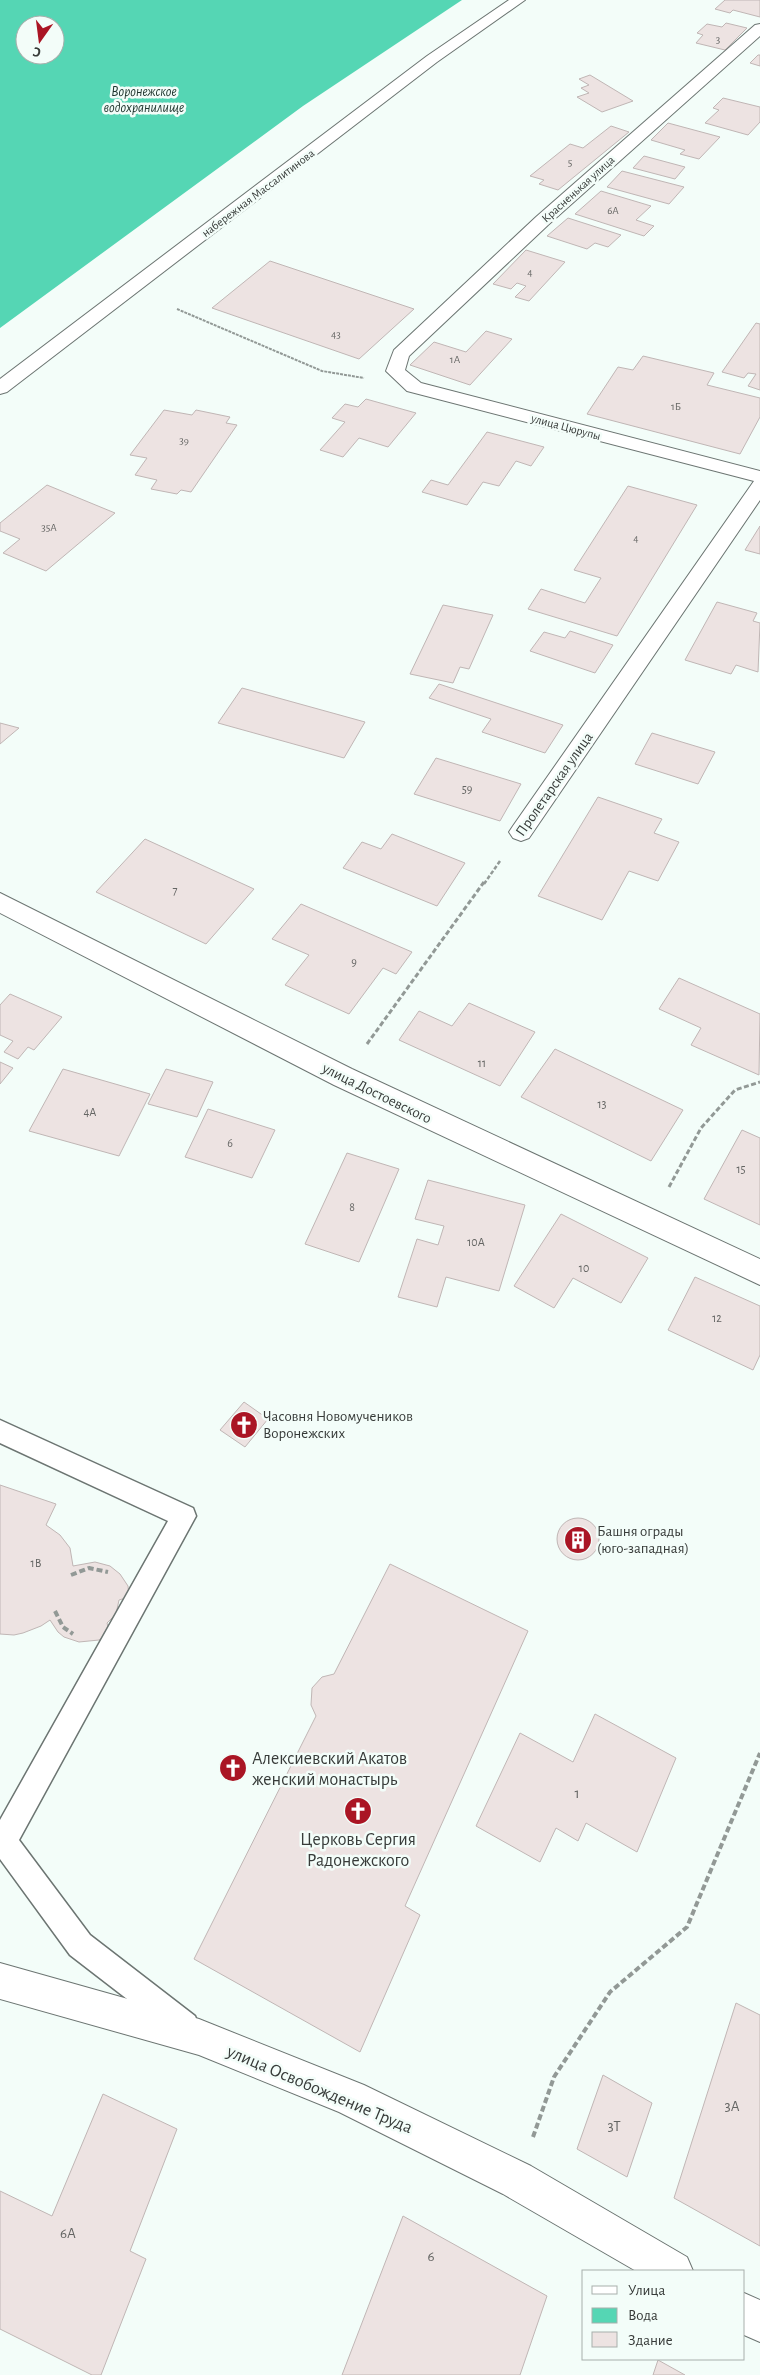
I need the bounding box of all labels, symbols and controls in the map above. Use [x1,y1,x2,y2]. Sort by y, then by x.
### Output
north arrow [15,15,65,65]
house number: 3 [716,34,721,45]
text: С [31,44,43,59]
water label: Воронежское водохранилище [104,85,184,115]
street label: набережная Массалитинова [199,146,317,239]
street label: Красненькая улица [539,153,618,225]
house number: 5 [568,157,573,168]
house number: 6А [607,205,619,216]
house number: 4 [527,267,533,278]
house number: 43 [331,329,341,340]
house number: 1А [450,354,461,365]
house number: 1Б [671,401,681,412]
street label: улица Цюрупы [529,412,602,443]
house number: 39 [179,435,189,446]
house number: 35А [41,522,57,533]
house number: 4 [633,533,639,544]
street label: Пролетарская улица [513,730,596,839]
house number: 59 [462,783,473,795]
house number: 7 [172,884,178,896]
house number: 9 [351,956,357,968]
house number: 11 [478,1057,486,1069]
street label: улица Достоевского [319,1060,434,1126]
house number: 13 [597,1098,607,1110]
house number: 4А [84,1106,96,1118]
house number: 6 [227,1137,233,1149]
house number: 15 [736,1163,746,1175]
house number: 8 [349,1201,355,1213]
house number: 10А [467,1236,485,1248]
house number: 10 [579,1262,589,1274]
house number: 12 [712,1312,722,1324]
place label: Часовня Новомучеников Воронежских [263,1409,413,1441]
church icon: Часовня Новомучеников Воронежских [229,1410,259,1440]
place label: Башня ограды (юго-западная) [597,1524,689,1556]
building icon: Башня ограды (юго-западная) [563,1525,593,1555]
house number: 1В [31,1557,42,1569]
place label: Алексиевский Акатов женский монастырь [252,1750,407,1789]
church icon: Алексиевский Акатов женский монастырь [218,1753,248,1783]
house number: 1 [574,1786,580,1801]
church icon: Церковь Сергия Радонежского [343,1796,373,1826]
place label: Церковь Сергия Радонежского [300,1831,416,1870]
street label: улица Освобождение Труда [223,2041,415,2137]
house number: 3А [724,2099,740,2114]
house number: 3Т [607,2119,621,2134]
house number: 6А [60,2226,76,2241]
house number: 6 [427,2249,435,2264]
legend [582,2270,745,2360]
text: Улица [628,2283,665,2298]
text: Вода [628,2308,658,2323]
text: Здание [628,2333,673,2348]

